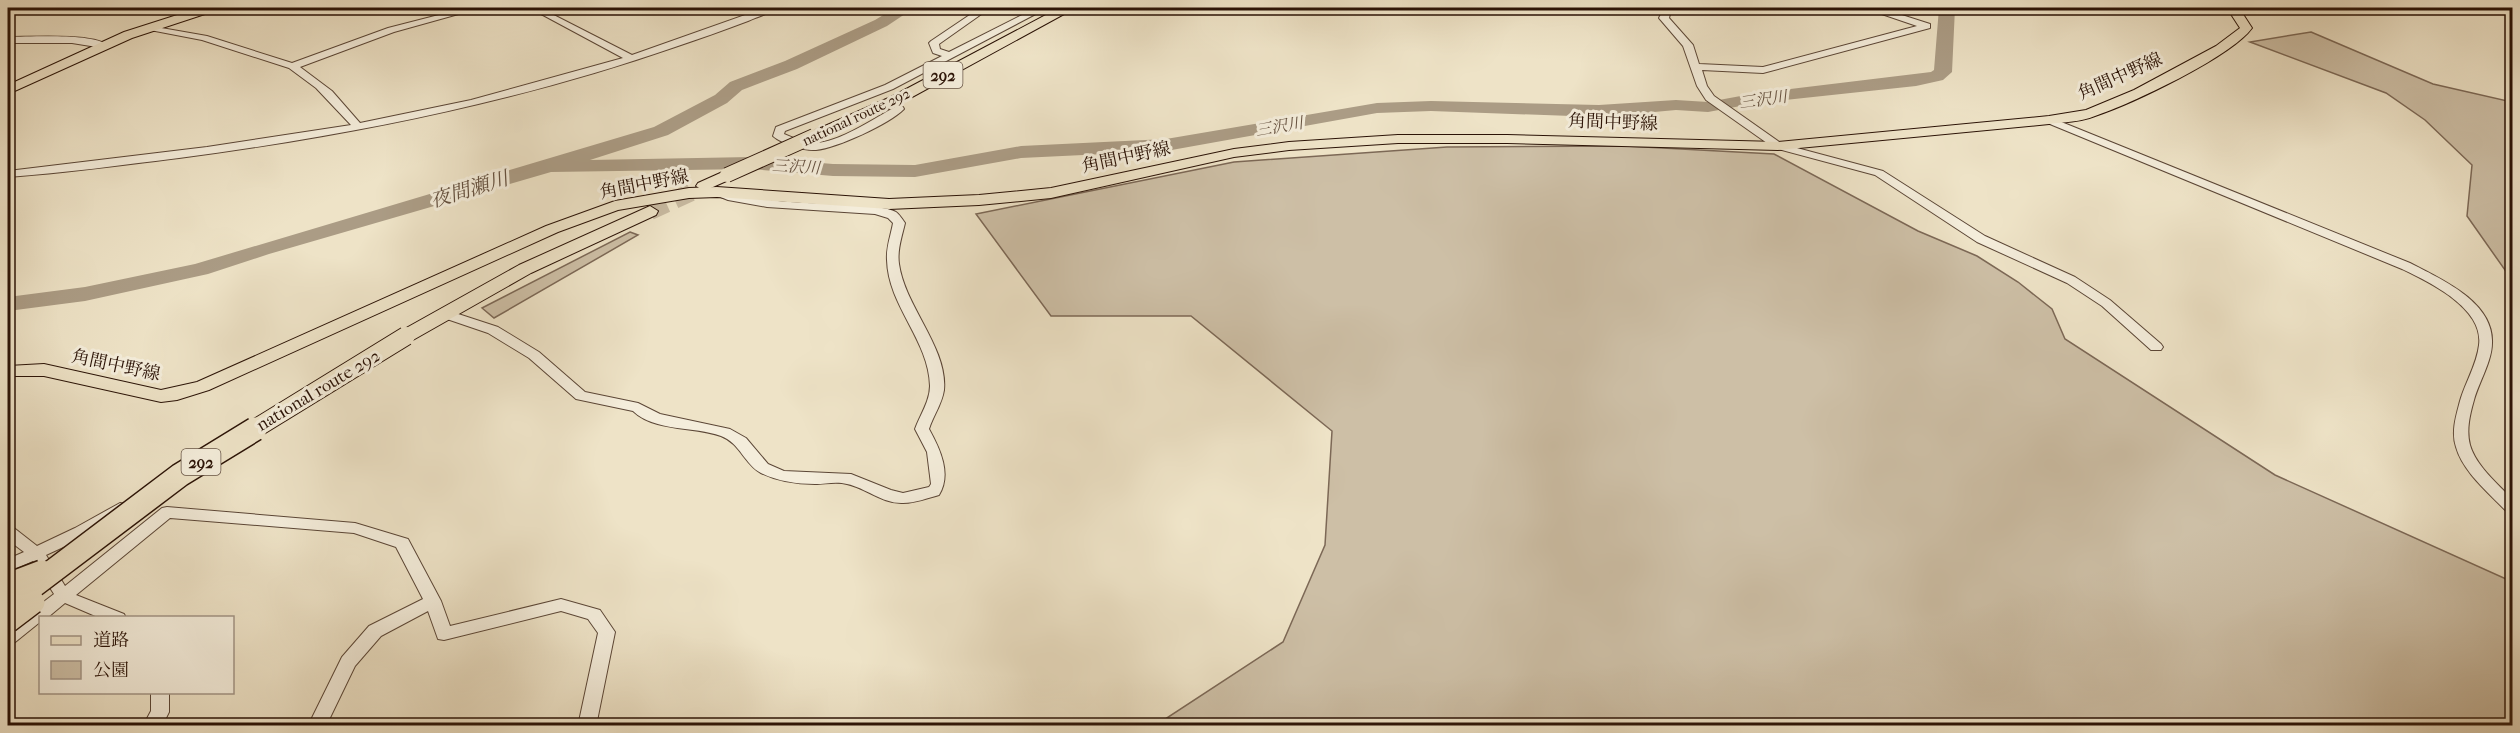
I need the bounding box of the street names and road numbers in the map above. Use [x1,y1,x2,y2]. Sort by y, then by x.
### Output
street label: 角間中野線 [2075,49,2166,104]
road number: 292 [924,62,962,88]
street label: national route 292 [799,84,913,150]
street label: 角間中野線 [1568,110,1658,135]
street label: 角間中野線 [1080,138,1172,177]
street label: 角間中野線 [598,166,690,203]
street label: national route 292 [253,345,384,436]
street label: 角間中野線 [70,346,162,385]
road number: 292 [182,449,220,475]

